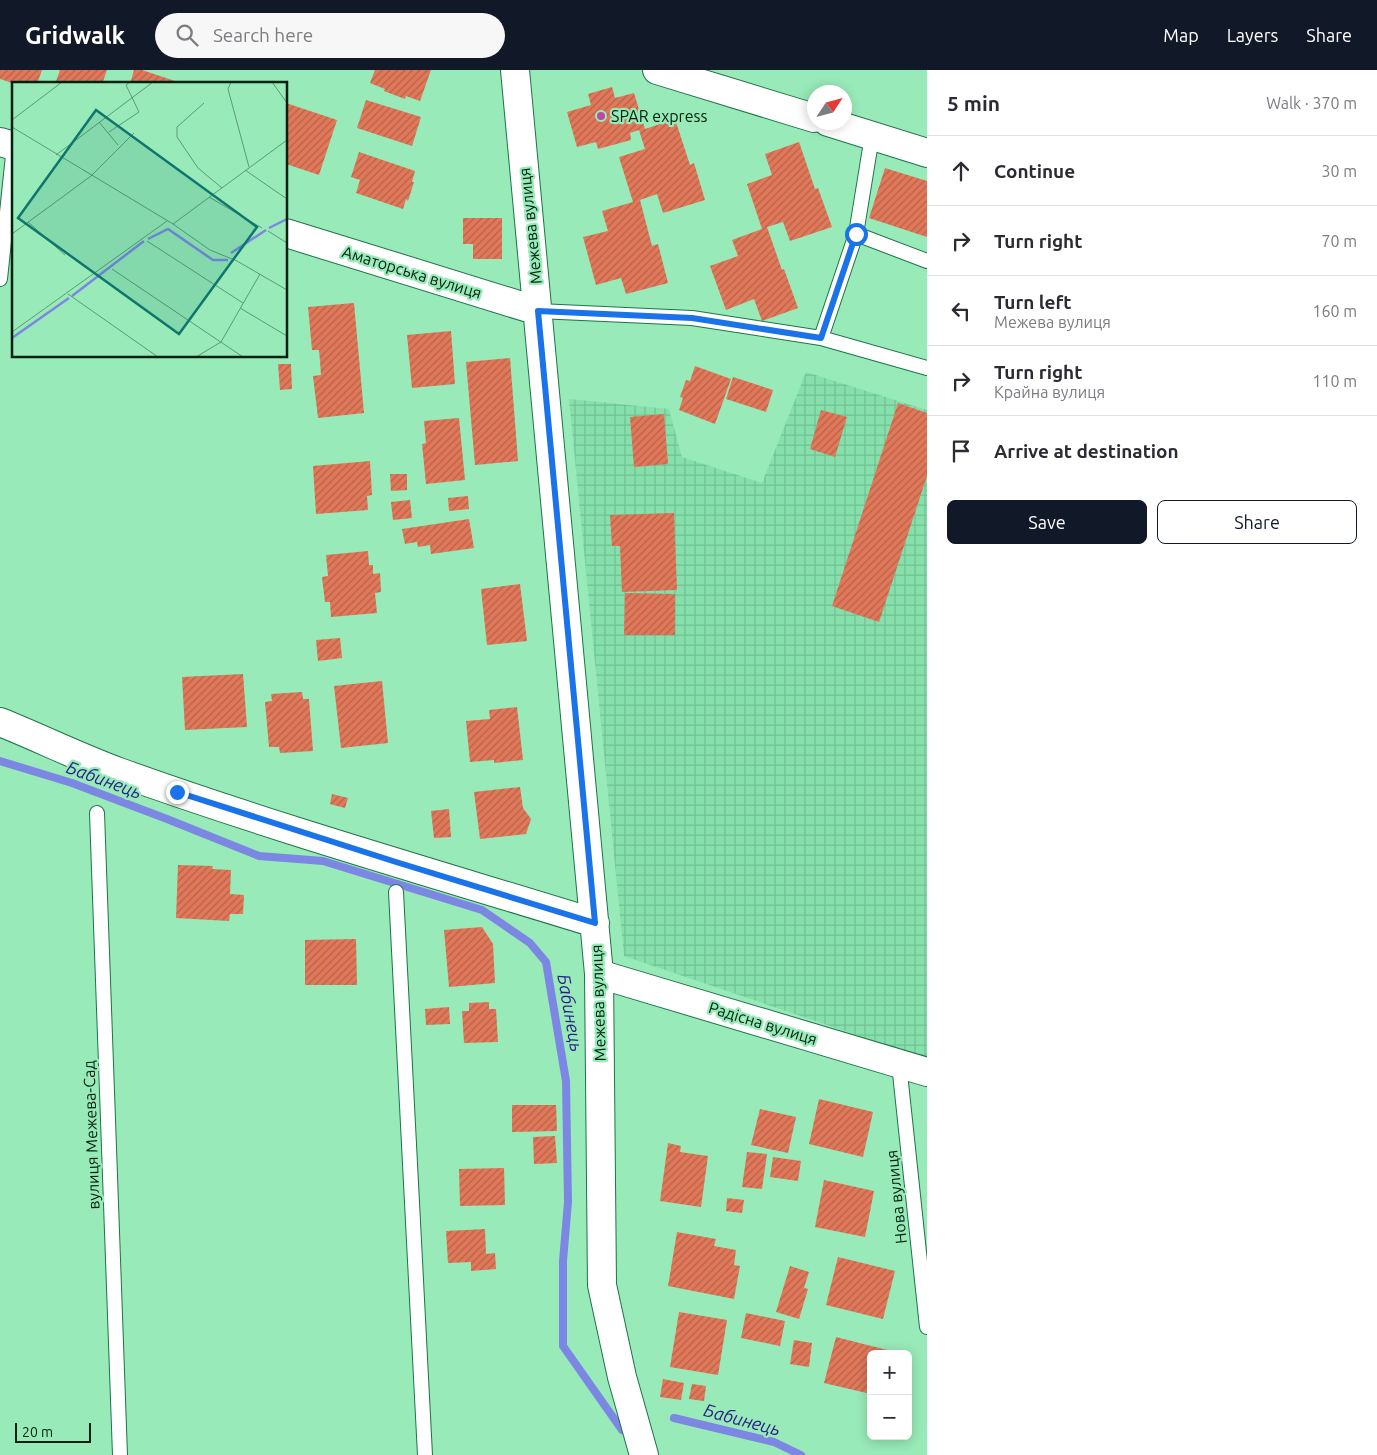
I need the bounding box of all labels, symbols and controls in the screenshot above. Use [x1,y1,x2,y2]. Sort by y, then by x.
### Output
search box [155,13,505,58]
icon: search [173,21,201,49]
text: Gridwalk [25,22,125,49]
text: Search here [213,24,313,46]
text: Map [1163,25,1199,45]
text: Layers [1227,25,1278,45]
text: Share [1306,25,1352,45]
inset map [12,82,288,358]
north arrow [807,85,852,130]
text: 5 min [947,91,1000,115]
text: Walk · 370 m [1266,94,1357,112]
place label: SPAR express [611,107,707,125]
marker: SPAR express [595,110,607,122]
icon: ahead [947,157,975,185]
text: Continue [994,160,1075,182]
text: 30 m [1321,162,1357,180]
street label: Межева вулиця [515,167,545,285]
route start [845,223,868,246]
icon: right [947,227,975,255]
text: Turn right [994,230,1082,252]
text: 70 m [1321,232,1357,250]
street label: Аматорська вулиця [340,242,484,302]
text: Turn left [994,291,1072,313]
icon: left [947,297,975,325]
text: 160 m [1312,302,1357,320]
text: Межева вулиця [994,313,1111,331]
text: Turn right [994,361,1082,383]
icon: right [947,367,975,395]
text: 110 m [1312,372,1357,390]
text: Крайна вулиця [994,383,1105,401]
icon: arrive [947,437,975,465]
text: Arrive at destination [994,440,1179,462]
button: Save [947,500,1147,544]
button: Share [1157,500,1357,544]
water label: Бабинець [64,756,145,802]
route end [166,781,189,804]
street label: Межева вулиця [587,944,609,1062]
water label: Бабинець [554,972,588,1053]
street label: Радісна вулиця [707,998,819,1048]
street label: вулиця Межева-Сад [79,1060,103,1210]
street label: Нова вулиця [882,1149,910,1245]
map controls [867,1350,912,1440]
button: + [867,1350,912,1395]
button: − [867,1395,912,1440]
water label: Бабинець [702,1399,783,1439]
scale bar [15,1420,91,1443]
text: 20 m [22,1424,53,1440]

